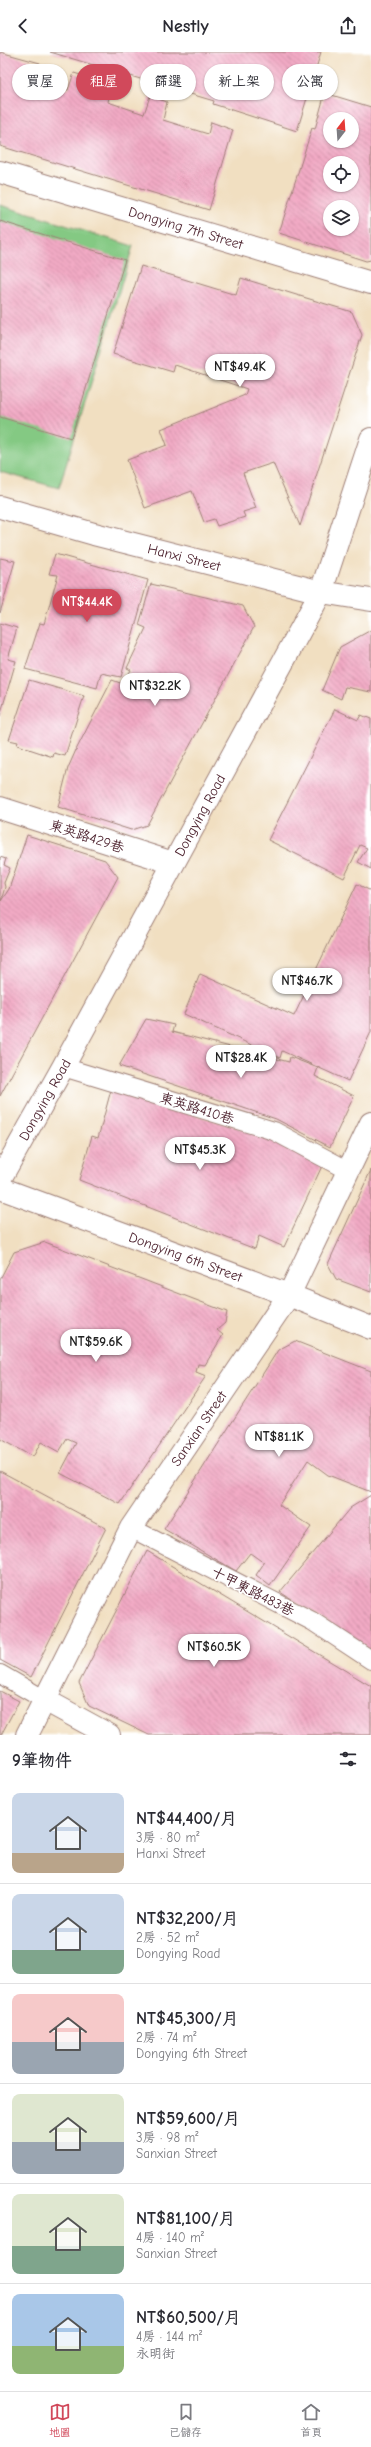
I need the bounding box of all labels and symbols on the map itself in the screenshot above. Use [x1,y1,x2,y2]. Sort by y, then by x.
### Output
north arrow [323,112,359,148]
street label: Dongying 7th Street [126,203,246,254]
pin: NT$49.4K [199,354,281,388]
street label: Hanxi Street [146,540,223,575]
pin: NT$44.4K [46,589,128,623]
pin: NT$32.2K [114,673,196,707]
street label: Dongying Road [171,771,229,860]
street label: 東英路429巷 [47,816,127,857]
pin: NT$46.7K [266,968,348,1002]
pin: NT$28.4K [200,1045,282,1079]
street label: Dongying Road [15,1056,75,1144]
street label: 東英路410巷 [158,1089,237,1128]
pin: NT$45.3K [159,1137,241,1171]
street label: Dongying 6th Street [126,1228,245,1286]
pin: NT$59.6K [55,1329,137,1363]
street label: Sanxian Street [167,1387,231,1470]
pin: NT$81.1K [238,1424,320,1458]
street label: 十甲東路483巷 [208,1563,298,1620]
pin: NT$60.5K [173,1634,255,1668]

